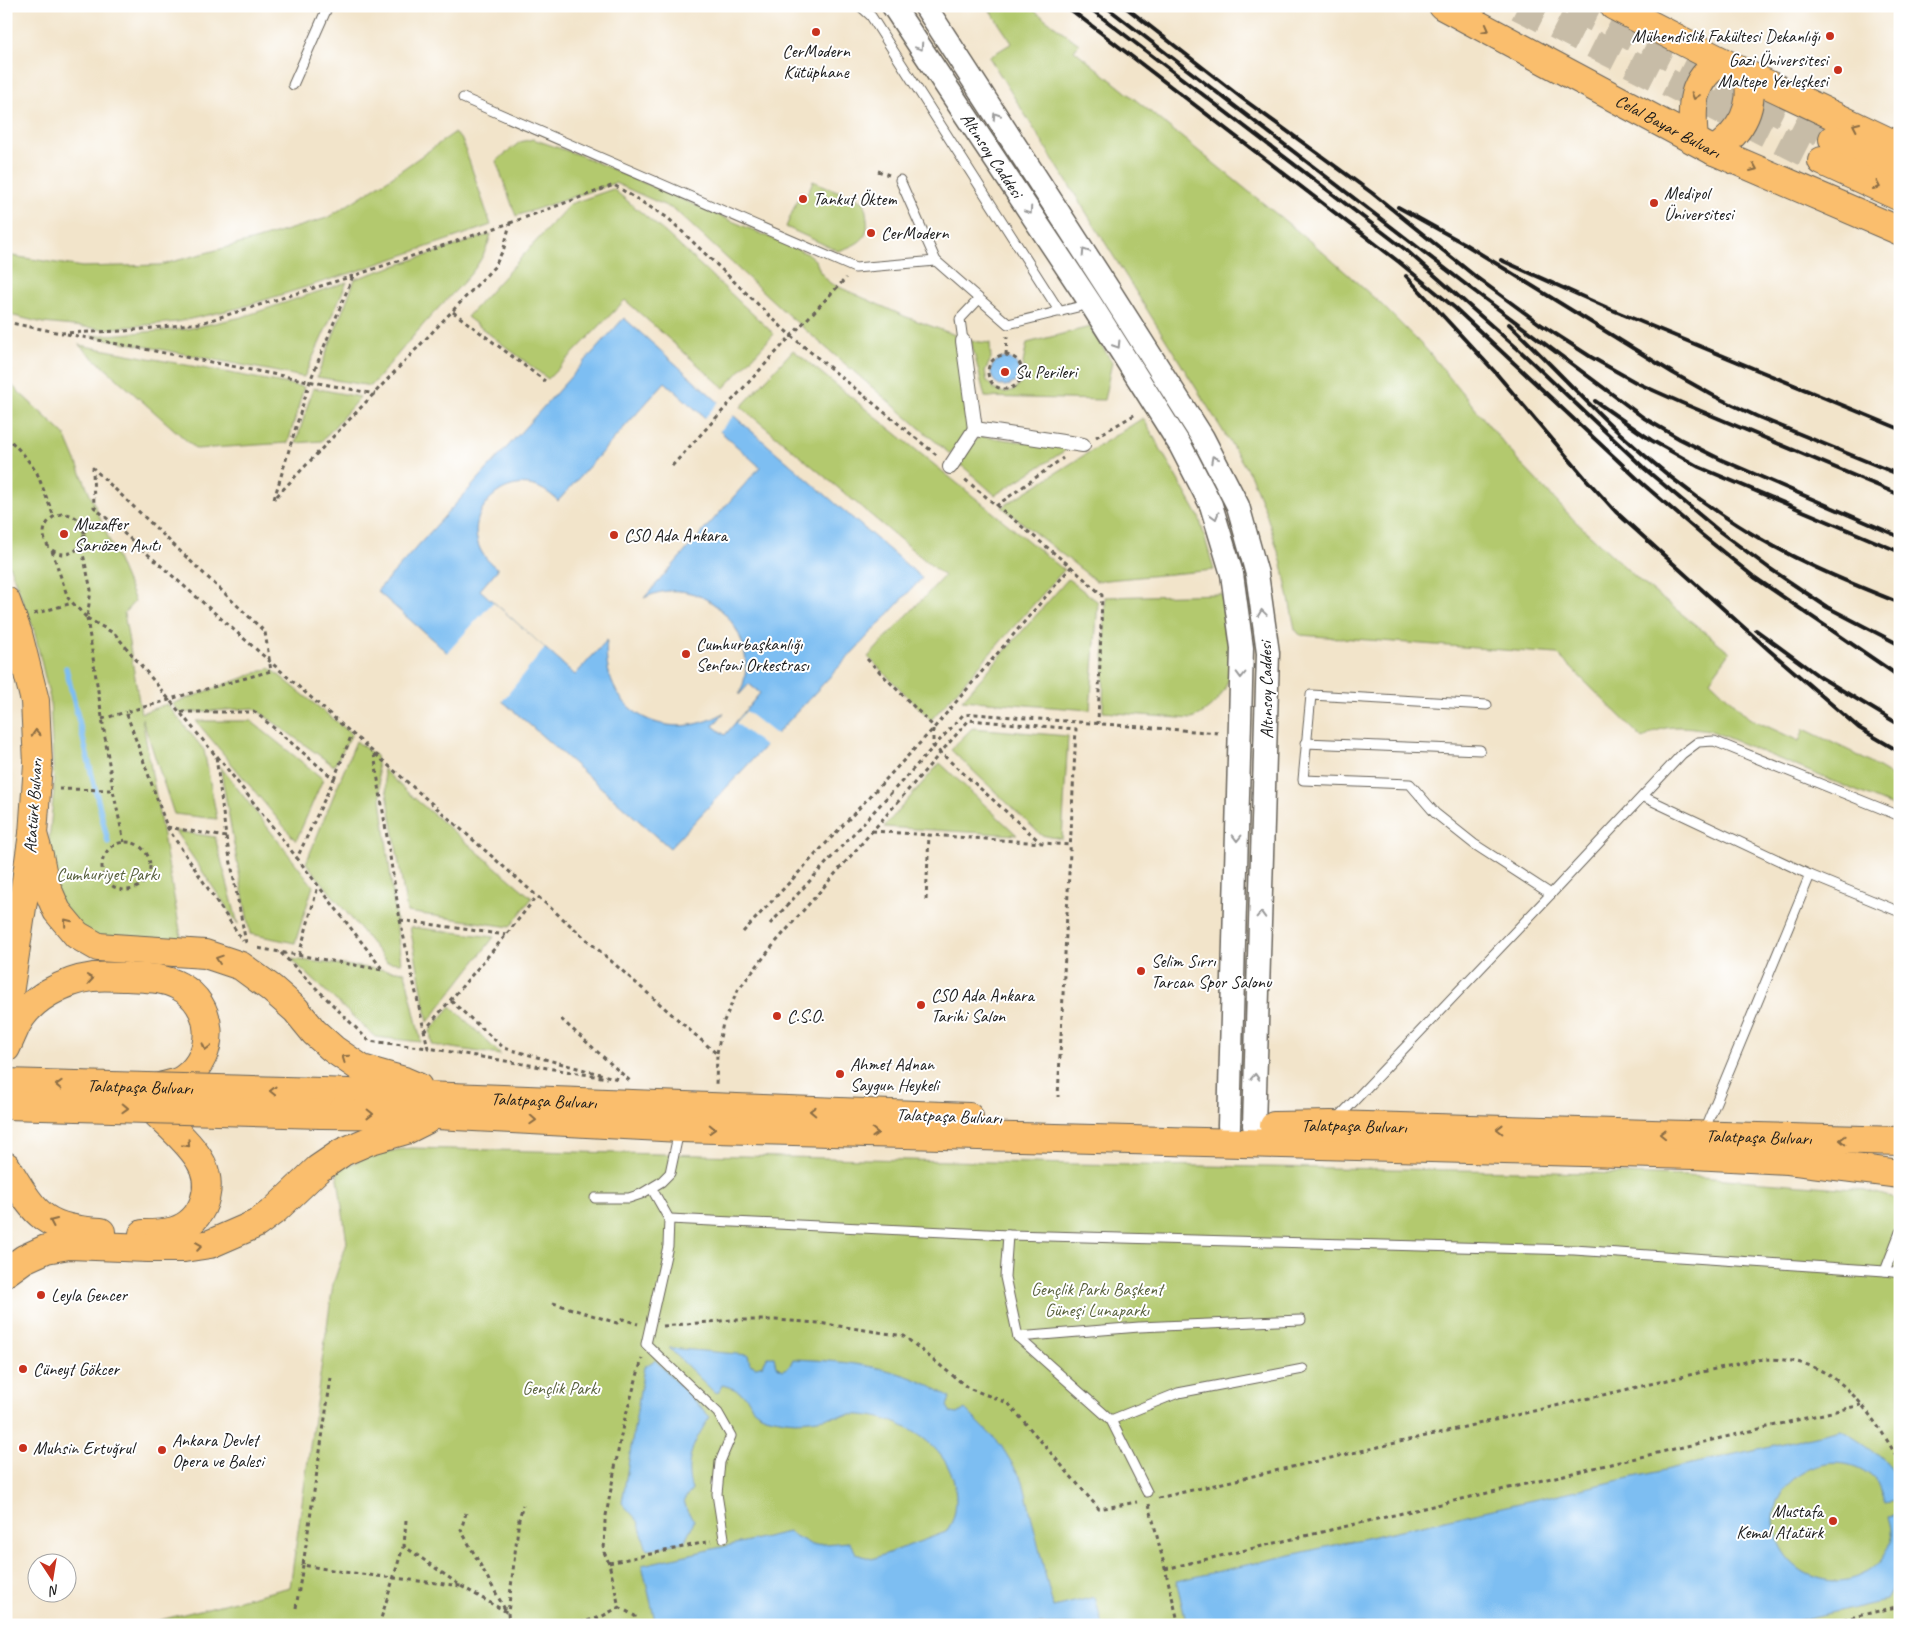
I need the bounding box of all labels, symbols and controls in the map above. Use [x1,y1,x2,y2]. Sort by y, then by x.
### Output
one-way arrow [1480,23,1489,33]
place label: Mühendislik Fakültesi Dekanlığı [1632,25,1821,47]
marker: CerModern Kütüphane [810,26,822,38]
marker: Mühendislik Fakültesi Dekanlığı [1824,30,1836,42]
place label: CerModern Kütüphane [782,40,851,83]
one-way arrow [914,41,923,51]
place label: Gazi Üniversitesi Maltepe Yerleşkesi [1718,49,1831,92]
marker: Gazi Üniversitesi Maltepe Yerleşkesi [1832,64,1844,76]
street label: Celal Bayar Bulvarı [1612,89,1724,164]
one-way arrow [1691,91,1701,100]
street label: Altınsoy Caddesi [956,108,1030,204]
one-way arrow [993,112,1003,121]
one-way arrow [1852,122,1861,132]
one-way arrow [1749,162,1758,173]
one-way arrow [1872,180,1881,190]
place label: Medipol Üniversitesi [1664,182,1736,225]
place label: Tankut Öktem [813,188,897,210]
marker: Tankut Öktem [797,193,809,205]
marker: Medipol Üniversitesi [1648,197,1660,209]
one-way arrow [1023,206,1032,215]
place label: CerModern [881,222,950,244]
marker: CerModern [865,227,877,239]
one-way arrow [1082,248,1091,258]
one-way arrow [1110,339,1120,348]
place label: Su Perileri [1015,361,1080,383]
marker: Su Perileri [999,366,1011,378]
one-way arrow [1210,455,1220,464]
one-way arrow [1209,511,1219,519]
place label: Muzaffer Sarıözen Anıtı [74,513,161,556]
place label: CSO Ada Ankara [624,524,729,546]
marker: Muzaffer Sarıözen Anıtı [58,528,70,540]
marker: CSO Ada Ankara [608,529,620,541]
one-way arrow [1258,609,1268,617]
place label: Cumhurbaşkanlığı Senfoni Orkestrası [696,633,810,676]
street label: Altınsoy Caddesi [1254,638,1278,739]
marker: Cumhurbaşkanlığı Senfoni Orkestrası [680,648,692,660]
one-way arrow [1236,672,1246,679]
one-way arrow [31,728,41,736]
street label: Atatürk Bulvarı [19,757,47,854]
one-way arrow [1232,834,1243,842]
park label: Cumhuriyet Parkı [56,863,160,885]
one-way arrow [1255,911,1266,919]
one-way arrow [64,919,72,928]
place label: Selim Sırrı Tarcan Spor Salonu [1151,950,1273,993]
one-way arrow [215,955,224,965]
marker: Selim Sırrı Tarcan Spor Salonu [1135,965,1147,977]
one-way arrow [86,974,95,984]
place label: CSO Ada Ankara Tarihi Salon [931,984,1036,1027]
marker: CSO Ada Ankara Tarihi Salon [915,999,927,1011]
place label: C.S.O. [787,1005,824,1027]
marker: C.S.O. [771,1010,783,1022]
one-way arrow [201,1042,211,1050]
place label: Ahmet Adnan Saygun Heykeli [850,1053,941,1096]
one-way arrow [341,1055,351,1064]
marker: Ahmet Adnan Saygun Heykeli [834,1068,846,1080]
one-way arrow [1250,1073,1261,1081]
street label: Talatpaşa Bulvarı [87,1074,194,1099]
one-way arrow [54,1079,62,1090]
one-way arrow [269,1086,277,1096]
street label: Talatpaşa Bulvarı [491,1088,598,1114]
one-way arrow [122,1103,129,1113]
street label: Talatpaşa Bulvarı [896,1103,1003,1129]
one-way arrow [809,1106,816,1116]
one-way arrow [366,1109,374,1119]
street label: Talatpaşa Bulvarı [1301,1114,1408,1138]
one-way arrow [529,1115,537,1126]
one-way arrow [709,1124,717,1134]
one-way arrow [1496,1124,1504,1135]
street label: Talatpaşa Bulvarı [1706,1125,1813,1150]
one-way arrow [872,1128,879,1138]
one-way arrow [1658,1128,1666,1139]
one-way arrow [1838,1135,1846,1146]
one-way arrow [181,1138,190,1147]
one-way arrow [49,1218,58,1228]
one-way arrow [194,1241,203,1251]
park label: Gençlik Parkı Başkent Güneşi Lunaparkı [1031,1278,1166,1321]
place label: Leyla Gencer [51,1284,128,1306]
marker: Leyla Gencer [35,1289,47,1301]
place label: Cüneyt Gökcer [33,1358,120,1380]
marker: Cüneyt Gökcer [17,1363,29,1375]
park label: Gençlik Parkı [522,1377,600,1399]
place label: Ankara Devlet Opera ve Balesi [172,1429,266,1472]
place label: Muhsin Ertuğrul [33,1437,137,1459]
marker: Muhsin Ertuğrul [17,1442,29,1454]
marker: Ankara Devlet Opera ve Balesi [156,1444,168,1456]
place label: Mustafa Kemal Atatürk [1736,1500,1825,1543]
marker: Mustafa Kemal Atatürk [1827,1515,1839,1527]
north arrow [28,1554,78,1604]
text: N [46,1581,61,1600]

